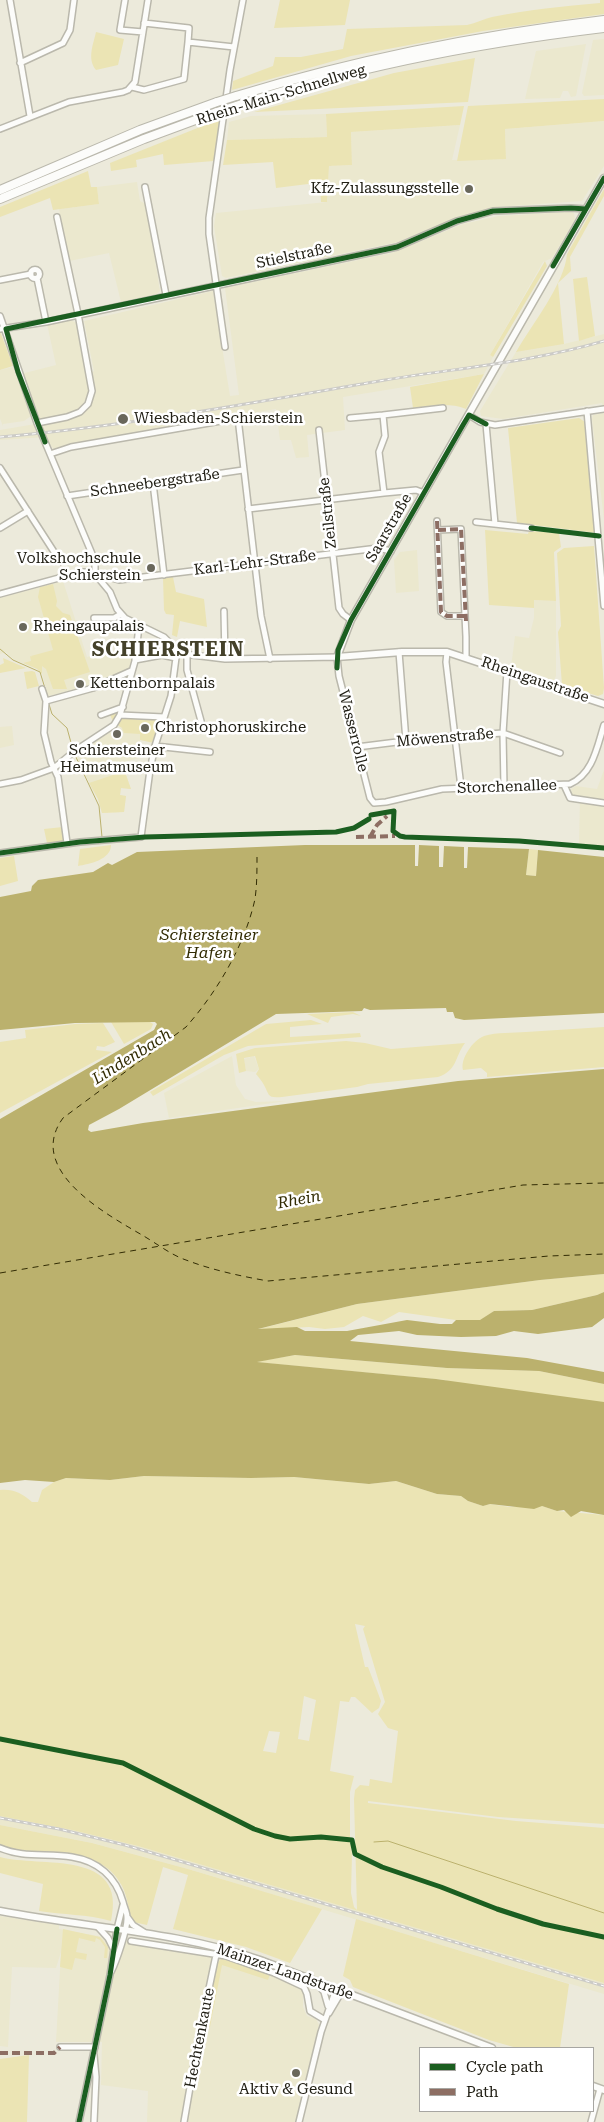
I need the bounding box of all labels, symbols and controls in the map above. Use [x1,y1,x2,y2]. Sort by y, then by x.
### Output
street label: Rhein-Main-Schnellweg [194,61,368,129]
place label: Kfz-Zulassungsstelle [310,180,459,198]
marker: Kfz-Zulassungsstelle [463,183,475,195]
street label: Stielstraße [255,239,333,273]
place label: Wiesbaden-Schierstein [134,410,303,428]
marker: Wiesbaden-Schierstein [116,412,130,426]
street label: Schneebergstraße [89,465,221,501]
street label: Zeilstraße [315,476,341,550]
street label: Saarstraße [362,491,416,565]
street label: Karl-Lehr-Straße [193,547,317,579]
place label: Volkshochschule Schierstein [17,550,141,585]
marker: Volkshochschule Schierstein [145,562,157,574]
place label: Rheingaupalais [33,618,144,636]
marker: Rheingaupalais [17,621,29,633]
district label: SCHIERSTEIN [90,638,246,662]
street label: Rheingaustraße [479,653,591,707]
place label: Kettenbornpalais [90,675,215,693]
marker: Kettenbornpalais [74,678,86,690]
street label: Wasserrolle [334,688,372,774]
place label: Christophoruskirche [155,719,306,737]
marker: Christophoruskirche [139,722,151,734]
street label: Möwenstraße [396,725,494,751]
marker: Schiersteiner Heimatmuseum [111,728,123,740]
place label: Schiersteiner Heimatmuseum [60,742,174,777]
street label: Storchenallee [457,776,557,798]
water label: Schiersteiner Hafen [160,925,258,963]
water label: Lindenbach [89,1025,175,1089]
water label: Rhein [276,1187,322,1213]
street label: Mainzer Landstraße [214,1940,356,2004]
street label: Hechtenkaute [181,1986,219,2090]
legend [419,2047,594,2112]
text: Cycle path [466,2058,543,2076]
marker: Aktiv & Gesund [290,2067,302,2079]
place label: Aktiv & Gesund [239,2081,353,2099]
text: Path [466,2083,499,2101]

